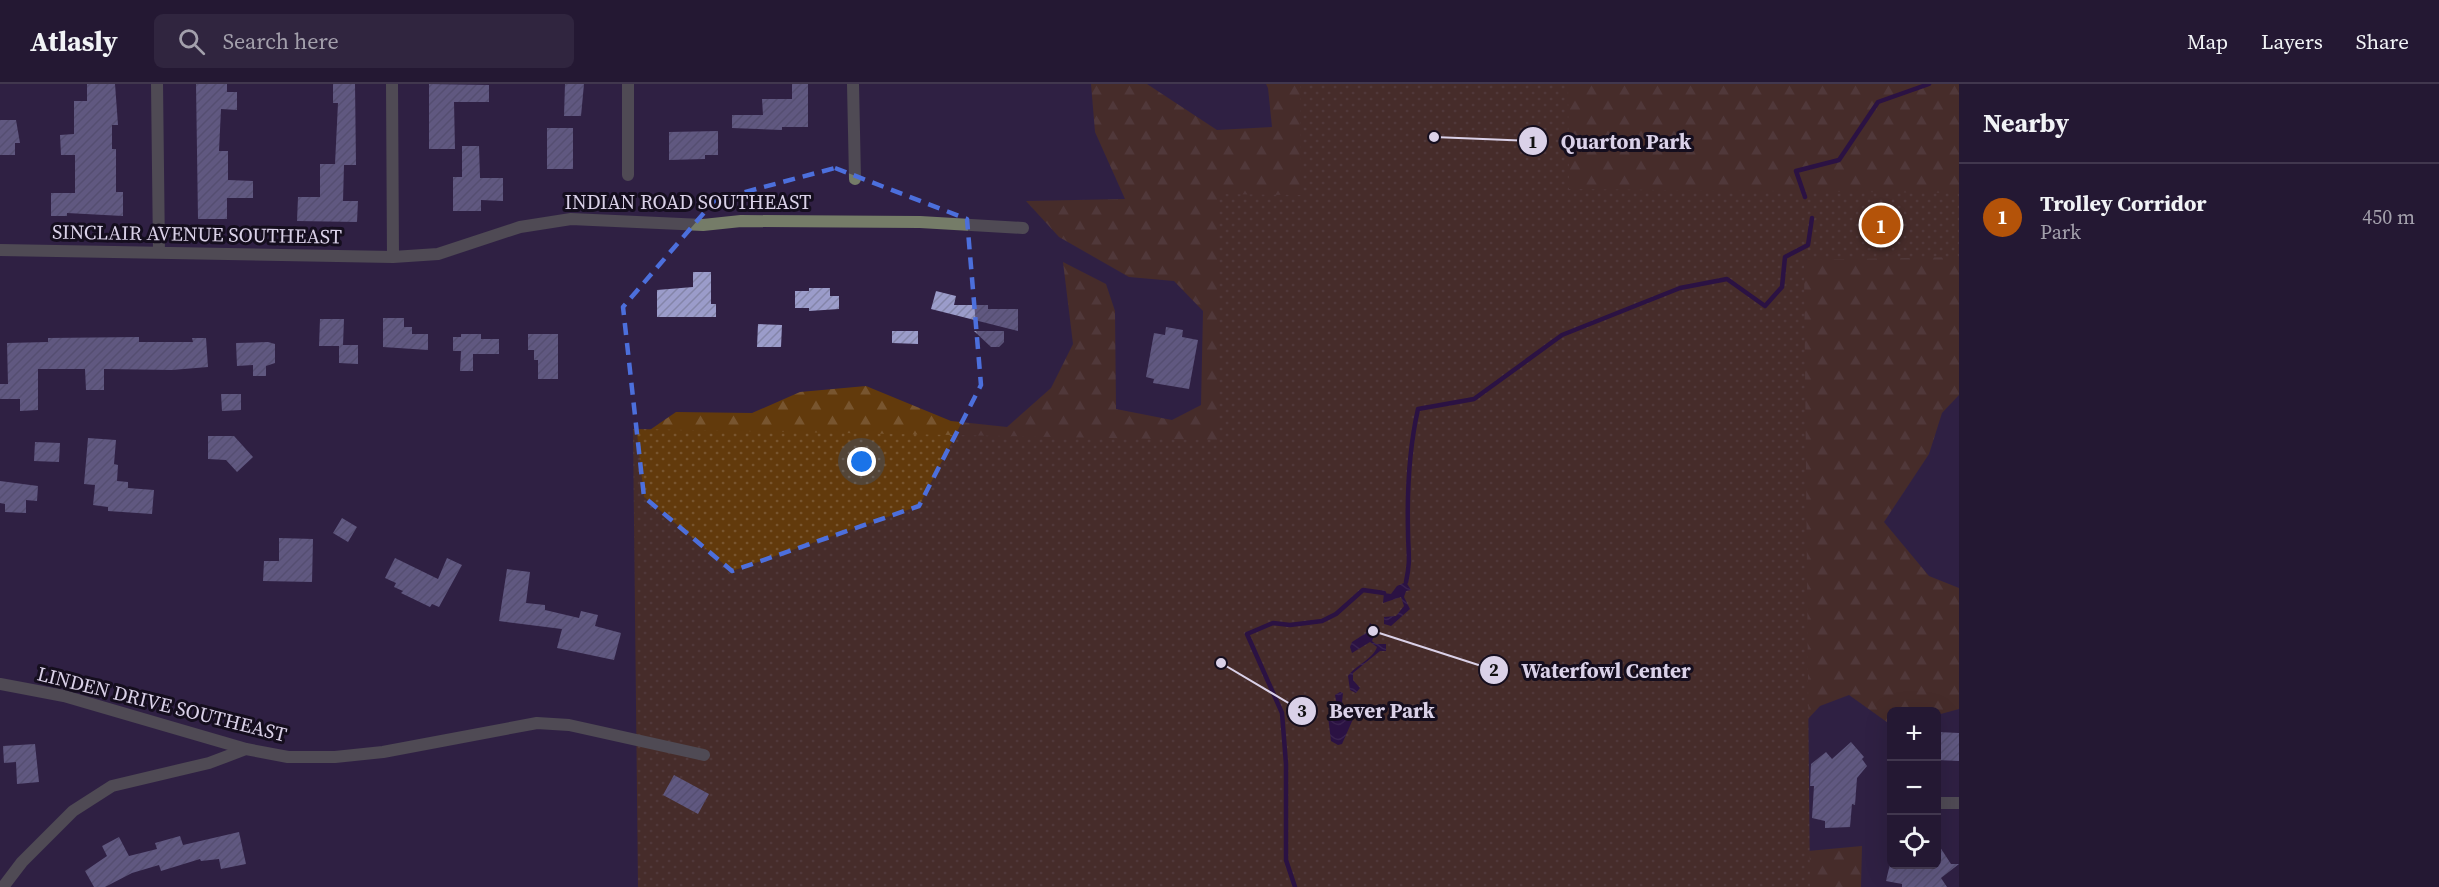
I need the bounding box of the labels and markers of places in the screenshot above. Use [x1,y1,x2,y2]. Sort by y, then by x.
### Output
callout: Quarton Park [1518,122,1703,161]
pin: 1 [1862,202,1900,248]
callout: Waterfowl Center [1479,651,1703,690]
callout: Bever Park [1287,691,1447,730]

